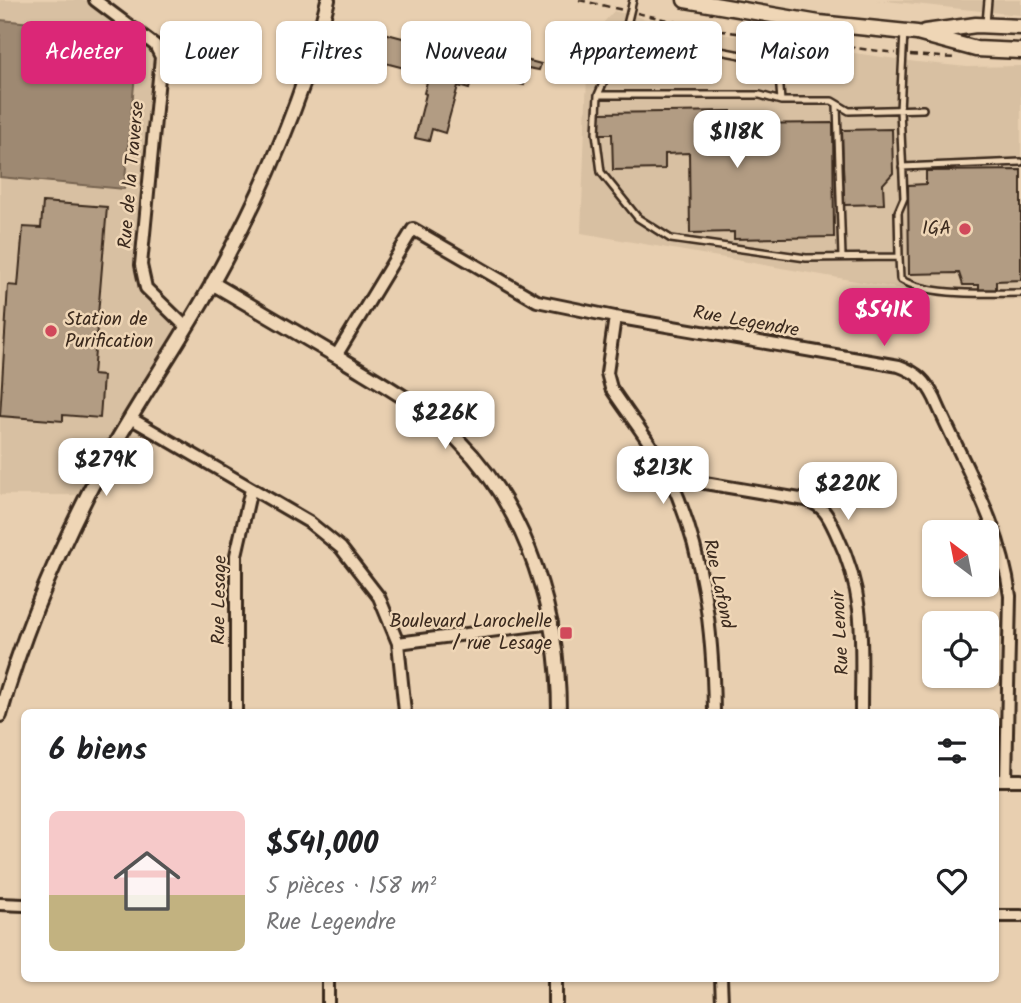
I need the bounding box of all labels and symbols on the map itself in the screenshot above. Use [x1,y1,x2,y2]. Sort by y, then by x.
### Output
street label: Rue de la Traverse [111,99,153,250]
pin: $118K [688,110,786,170]
place label: IGA [922,214,951,244]
marker: IGA [957,221,973,237]
pin: $541K [835,288,933,348]
street label: Rue Legendre [691,298,802,346]
place label: Station de Purification [65,305,153,357]
marker: Station de Purification [43,323,59,339]
pin: $226K [396,392,494,451]
pin: $279K [57,438,155,498]
pin: $213K [614,447,712,506]
pin: $220K [799,462,897,522]
north arrow [922,520,999,597]
street label: Rue Lafond [694,536,742,632]
street label: Rue Lesage [204,554,236,645]
street label: Rue Lenoir [824,588,858,676]
place label: Boulevard Larochelle / rue Lesage [389,607,552,659]
marker: Boulevard Larochelle / rue Lesage [558,625,574,641]

